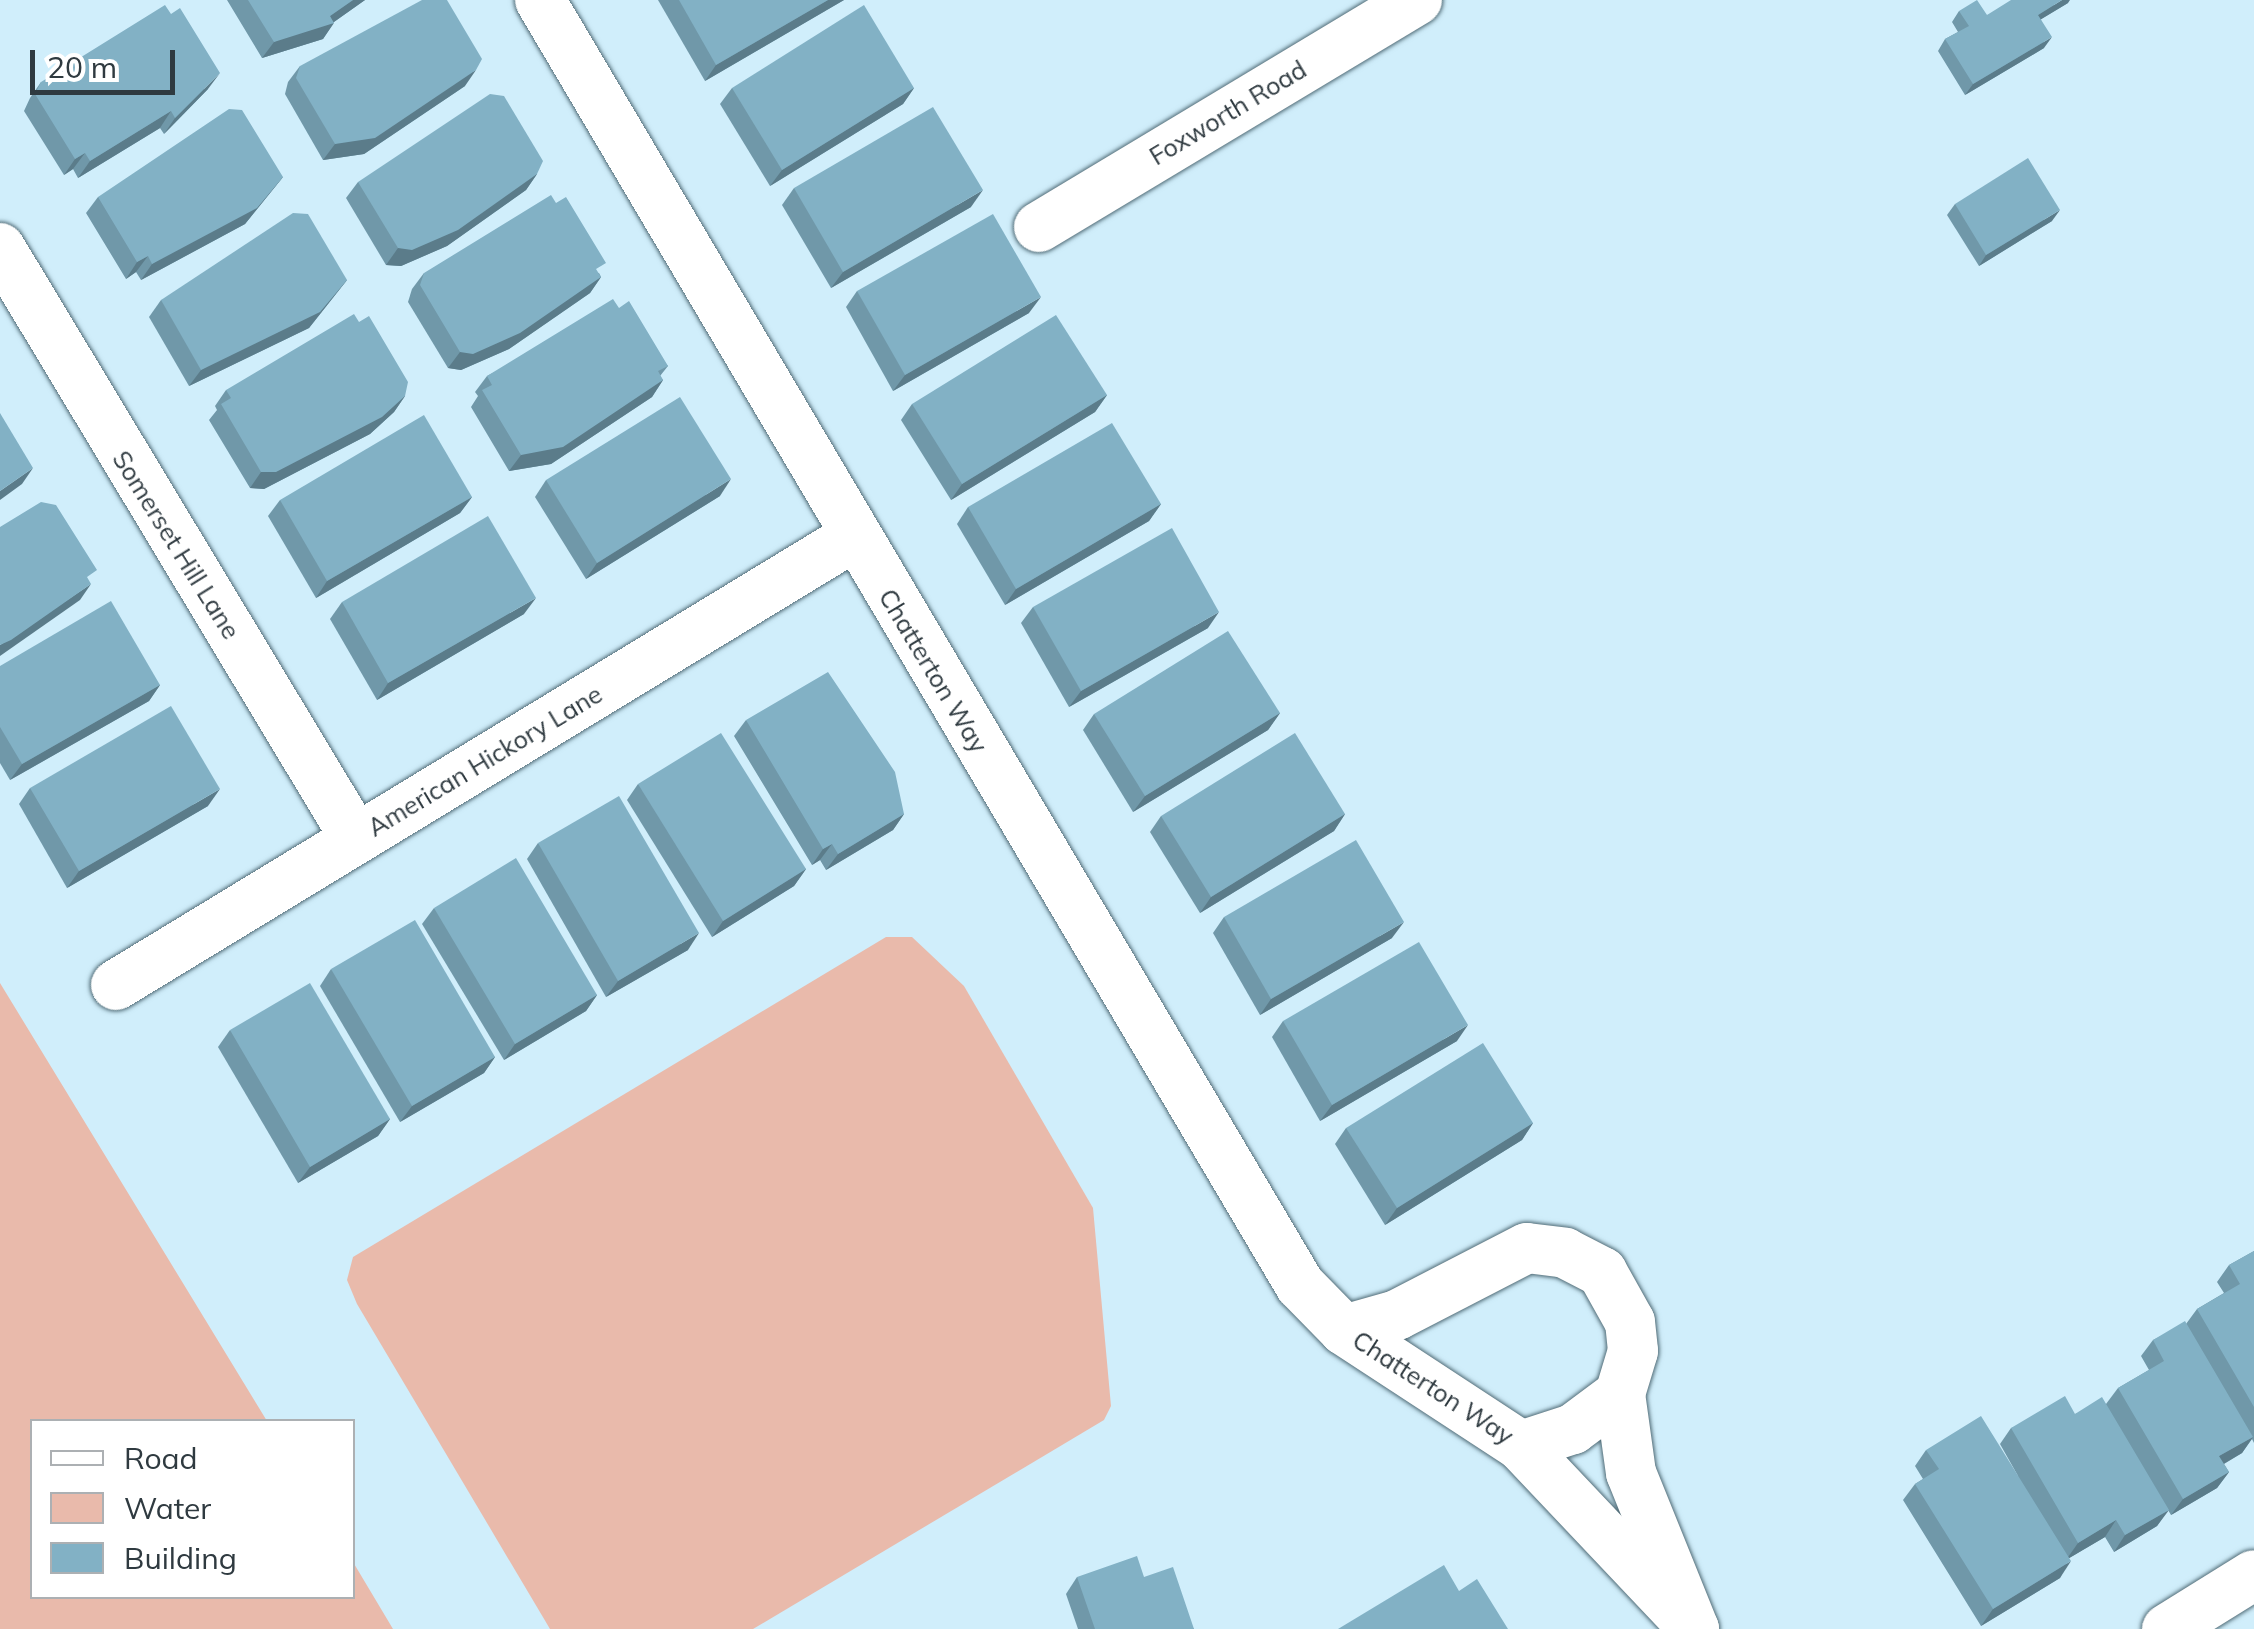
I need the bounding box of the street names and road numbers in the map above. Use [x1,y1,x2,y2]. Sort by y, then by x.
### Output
street label: Foxworth Road [1144,54,1312,172]
street label: Somerset Hill Lane [106,445,246,645]
street label: Chatterton Way [872,584,994,758]
street label: American Hickory Lane [362,679,608,843]
street label: Chatterton Way [1347,1325,1519,1451]

